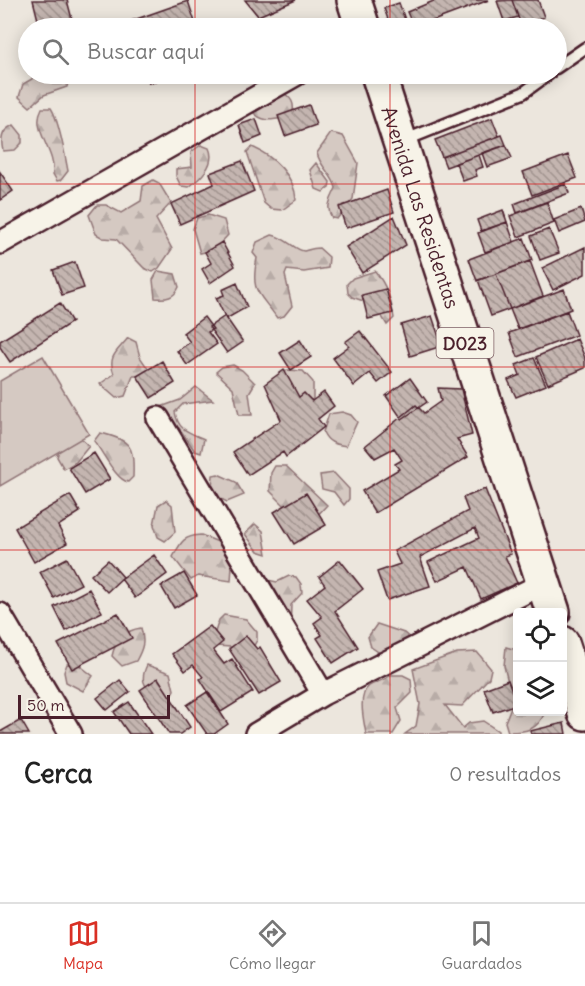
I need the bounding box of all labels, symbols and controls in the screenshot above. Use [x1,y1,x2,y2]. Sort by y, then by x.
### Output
search box [18,18,567,84]
icon: search [39,35,72,68]
text: Buscar aquí [87,37,204,65]
street label: Avenida Las Residentas [377,103,466,311]
road number: D023 [436,328,494,358]
map controls [513,608,567,716]
button: locate [513,608,567,662]
button: layers [513,662,567,716]
scale bar [18,692,170,720]
text: 50 m [27,695,65,715]
text: Cerca [24,757,93,790]
text: 0 resultados [449,761,561,786]
tab: Mapa [63,917,103,973]
tab: Cómo llegar [229,917,316,973]
tab: Guardados [442,917,522,973]

